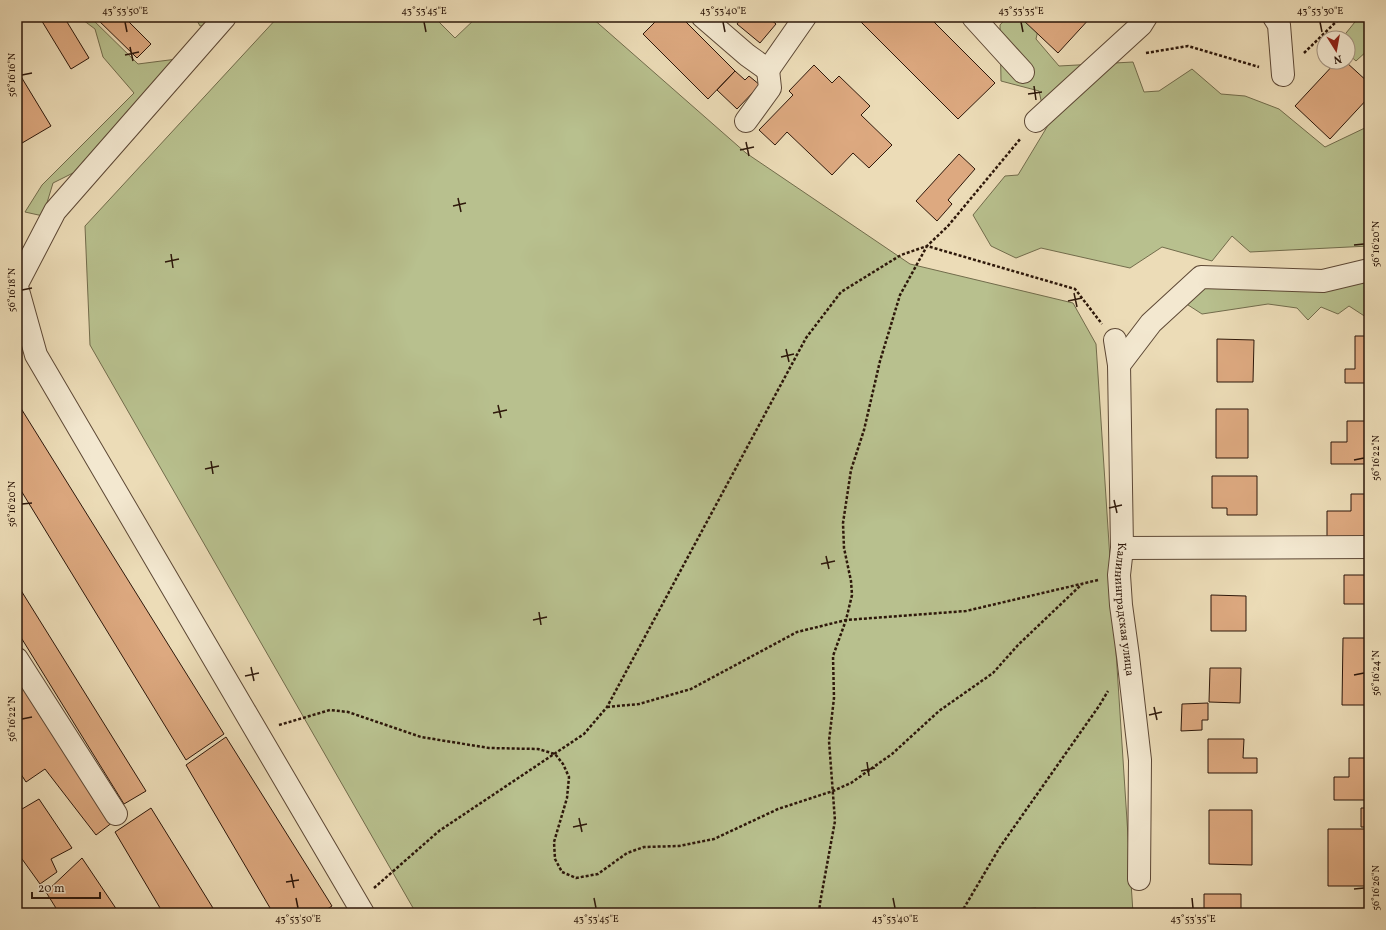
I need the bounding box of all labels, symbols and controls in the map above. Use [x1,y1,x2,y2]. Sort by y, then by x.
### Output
text: 43°53'50"E [102,4,148,18]
text: 43°53'45"E [401,4,447,18]
text: 43°53'40"E [700,4,746,18]
text: 43°53'35"E [998,4,1044,18]
text: 43°53'30"E [1297,4,1343,18]
north arrow [1316,30,1356,70]
text: N [1332,50,1343,66]
text: 56°16'16"N [5,52,19,97]
text: 56°16'20"N [1369,220,1383,267]
text: 56°16'18"N [5,267,19,312]
text: 56°16'22"N [1369,435,1383,481]
text: 56°16'20"N [5,480,19,527]
street label: Калининградская улица [1110,542,1137,677]
text: 56°16'24"N [1369,649,1383,696]
text: 56°16'22"N [5,696,19,742]
text: 56°16'26"N [1369,865,1383,911]
scale bar [32,874,100,900]
text: 20 m [38,881,65,897]
text: 43°53'50"E [275,912,321,926]
text: 43°53'45"E [573,912,619,926]
text: 43°53'40"E [872,912,918,926]
text: 43°53'35"E [1170,912,1216,926]

